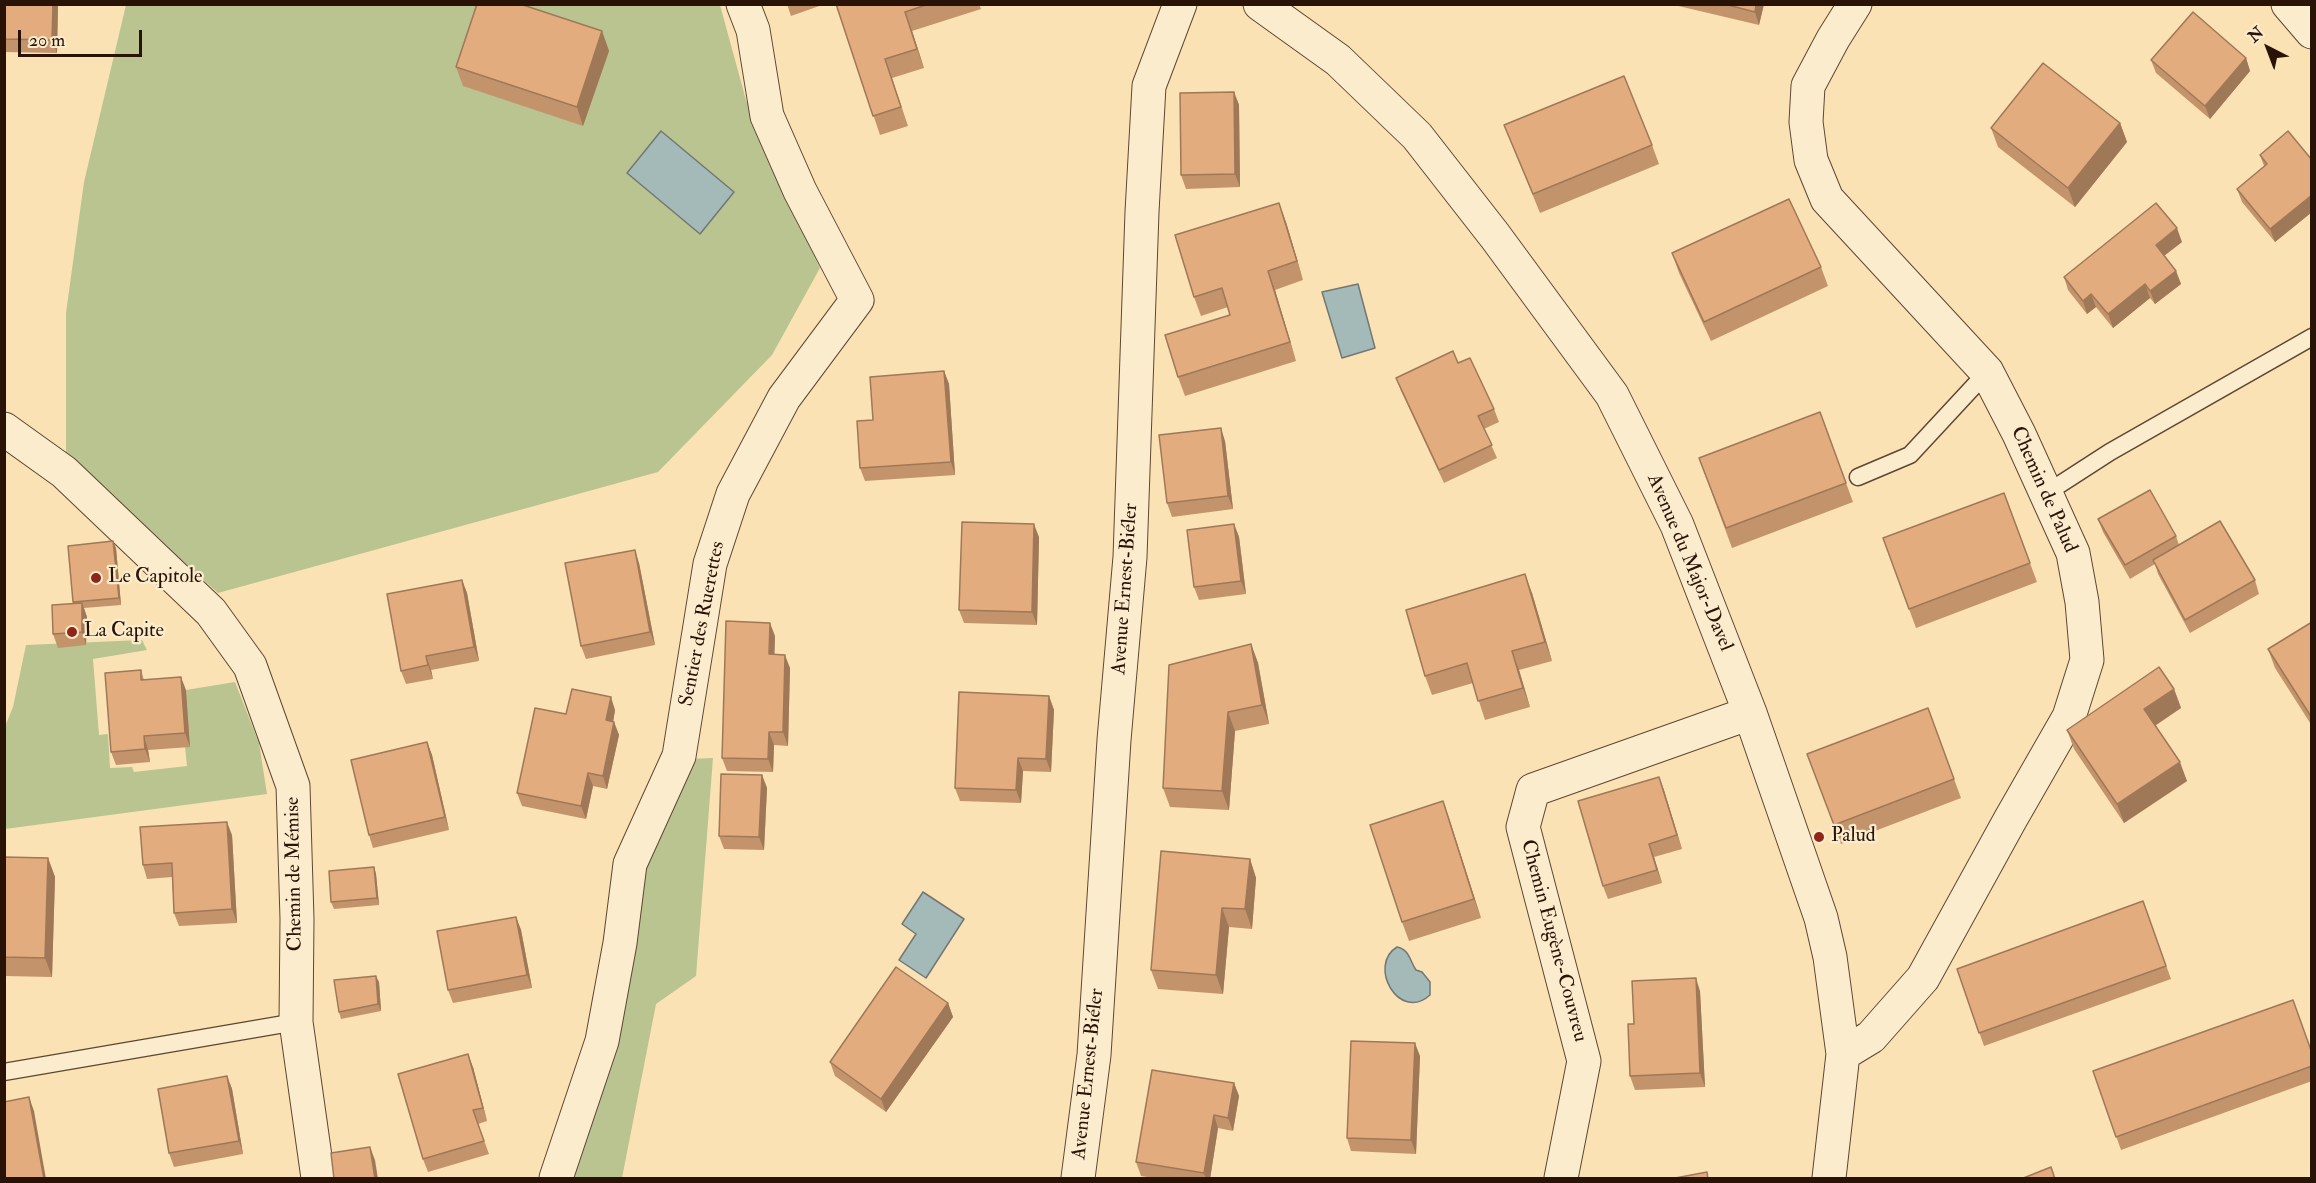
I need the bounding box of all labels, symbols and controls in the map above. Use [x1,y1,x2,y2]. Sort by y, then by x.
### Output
scale bar [21,18,146,56]
north arrow [2238,18,2298,78]
text: N [2244,22,2268,47]
text: 20 m [29,29,65,52]
street label: Chemin de Palud [2004,423,2082,557]
street label: Avenue du Major-Davel [1641,471,1737,655]
street label: Avenue Ernest-Biéler [1108,502,1144,676]
street label: Sentier des Ruerettes [675,540,731,708]
place label: Le Capitole [108,566,202,590]
marker: Le Capitole [89,571,103,585]
place label: La Capite [84,620,164,644]
marker: La Capite [65,625,79,639]
street label: Chemin de Mémise [282,796,308,952]
place label: Palud [1831,825,1876,849]
marker: Palud [1812,830,1826,844]
street label: Chemin Eugène-Couvreu [1514,837,1592,1045]
street label: Avenue Ernest-Biéler [1068,987,1110,1161]

